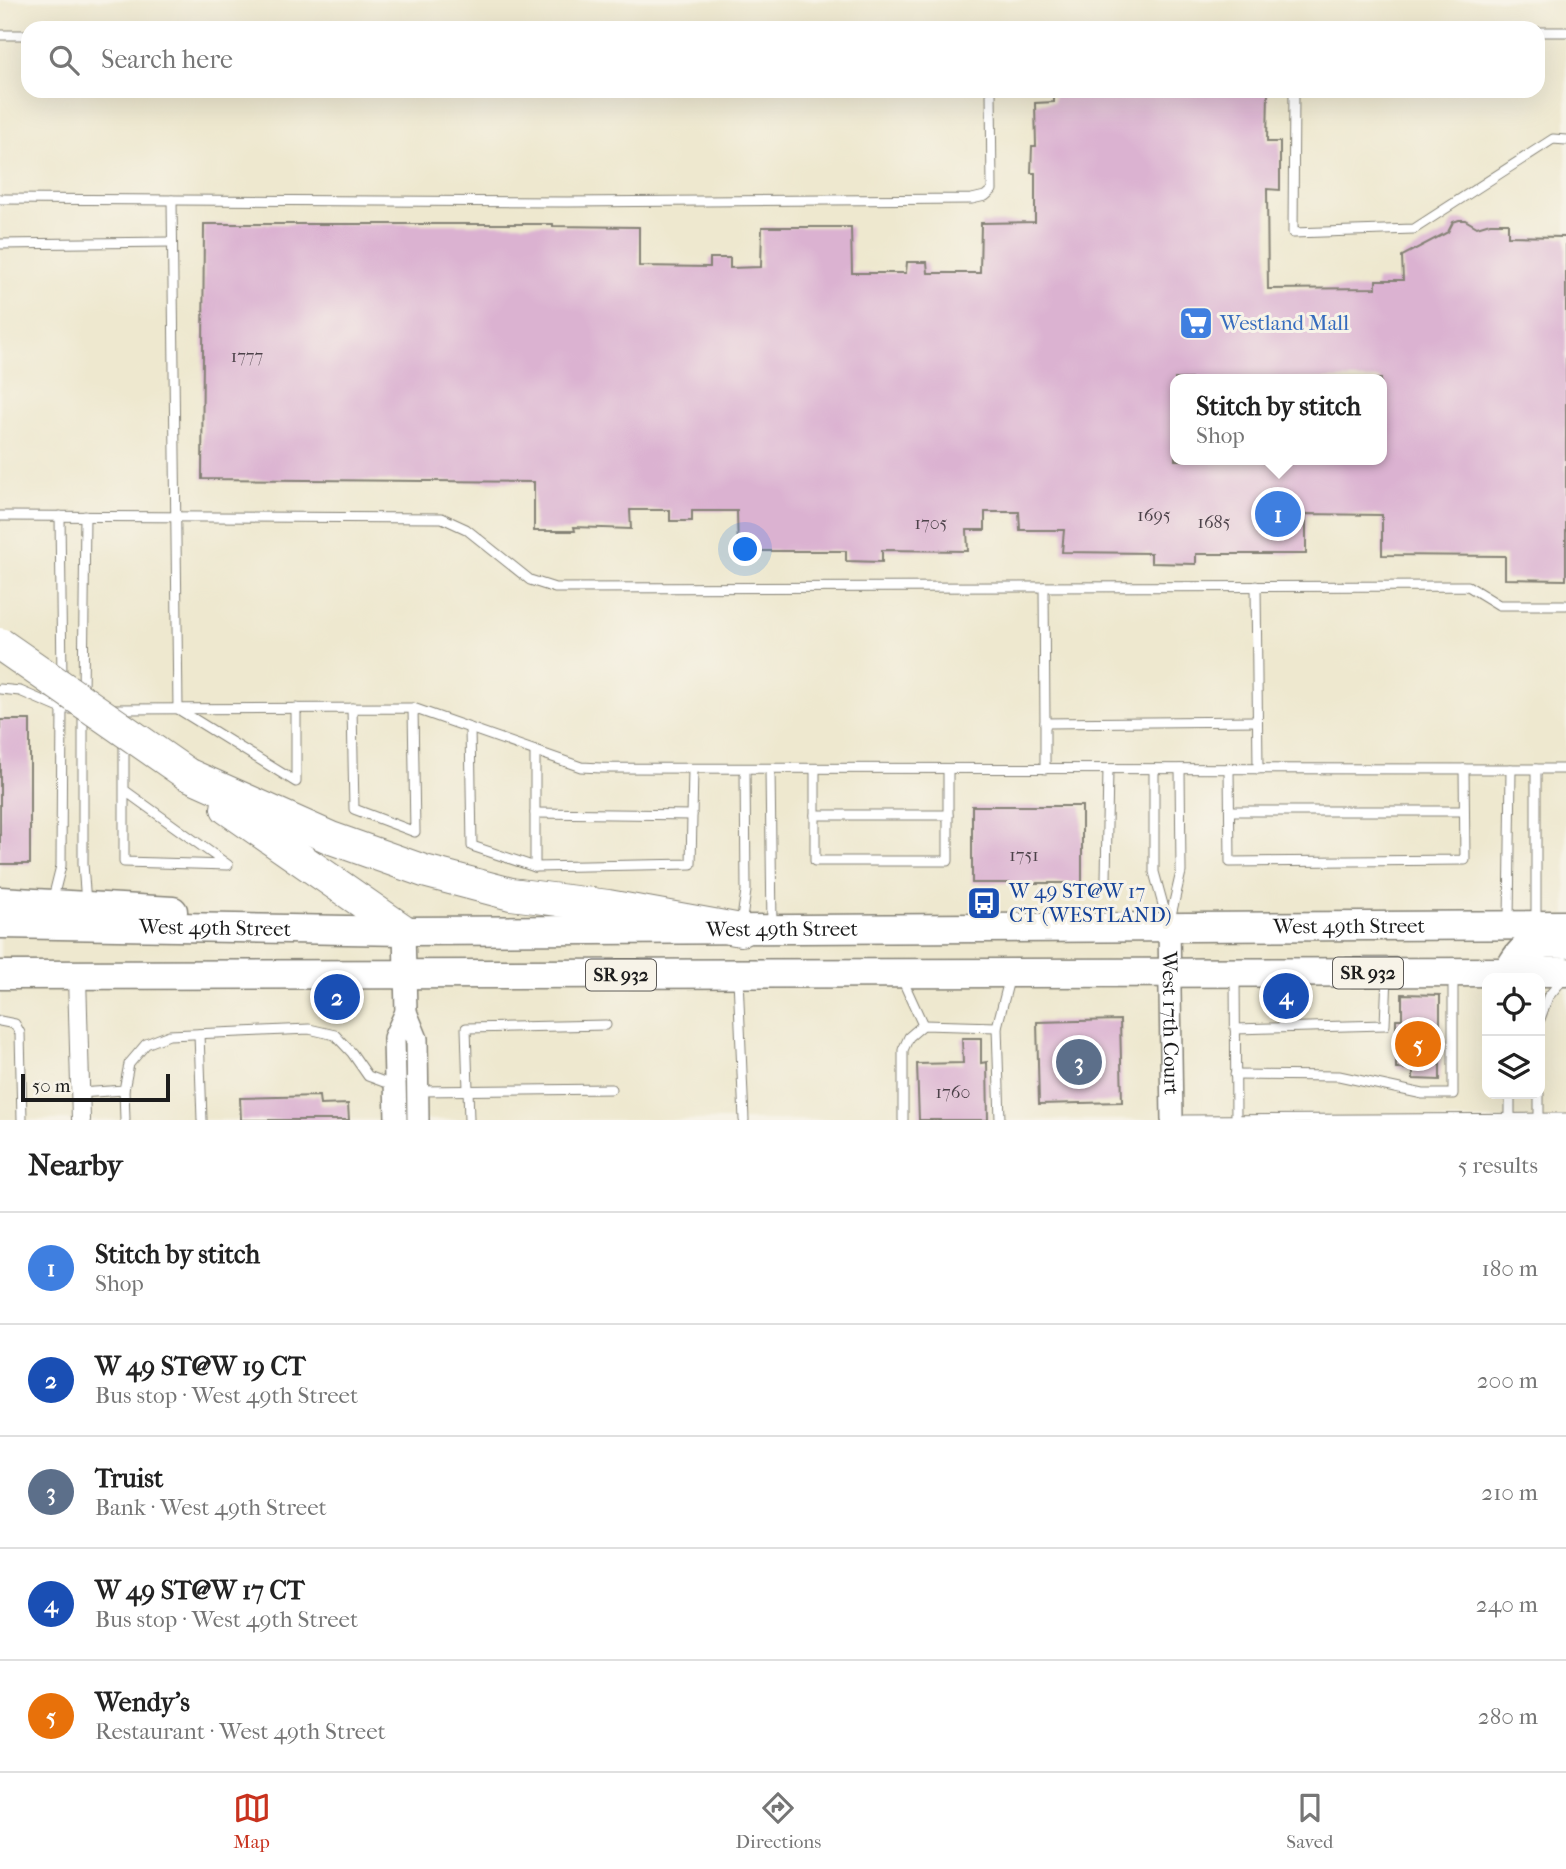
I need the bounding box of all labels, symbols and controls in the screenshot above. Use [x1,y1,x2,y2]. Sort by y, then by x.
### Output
search box [21,21,1545,98]
icon: search [45,41,83,79]
text: Search here [101,44,233,75]
supermarket icon: Westland Mall [1177,304,1215,342]
place label: Westland Mall [1219,311,1349,335]
house number: 1777 [231,346,264,367]
popup [1170,374,1387,465]
text: Stitch by stitch [1196,391,1361,422]
text: Shop [1196,422,1245,449]
pin: 1 [1255,488,1301,540]
house number: 1695 [1137,505,1171,526]
house number: 1685 [1198,512,1231,533]
house number: 1705 [915,513,948,534]
your location [728,532,762,566]
house number: 1751 [1009,845,1039,866]
place label: W 49 ST@W 17 CT (WESTLAND) [1008,879,1172,927]
bus stop icon: W 49 ST@W 17 CT (WESTLAND) [965,884,1003,922]
street label: West 49th Street [138,914,292,941]
street label: West 49th Street [1272,914,1426,939]
street label: West 49th Street [705,917,859,941]
street label: West 17th Court [1157,950,1184,1096]
road number: SR 932 [1333,958,1403,988]
road number: SR 932 [586,959,656,990]
pin: 4 [1263,970,1309,1022]
pin: 2 [314,971,360,1023]
map controls [1482,973,1545,1099]
button: locate [1482,973,1545,1036]
pin: 5 [1395,1018,1441,1070]
pin: 3 [1056,1036,1102,1088]
button: layers [1482,1036,1545,1099]
scale bar [21,1071,170,1103]
text: 50 m [32,1075,71,1097]
house number: 1760 [936,1082,970,1103]
text: Nearby [28,1148,123,1183]
text: 5 results [1458,1152,1538,1179]
text: Stitch by stitch [95,1239,260,1270]
text: 1 [47,1255,55,1282]
text: 180 m [1481,1255,1538,1282]
text: Shop [95,1270,144,1297]
text: W 49 ST@W 19 CT [95,1351,306,1382]
text: 2 [45,1367,57,1394]
text: 200 m [1477,1367,1538,1394]
text: Bus stop · West 49th Street [95,1382,358,1409]
text: Truist [95,1463,163,1494]
text: 3 [46,1479,56,1506]
text: 210 m [1481,1479,1538,1506]
text: Bank · West 49th Street [95,1494,327,1521]
text: W 49 ST@W 17 CT [95,1575,304,1606]
text: 4 [44,1591,58,1618]
text: 240 m [1476,1591,1538,1618]
text: Bus stop · West 49th Street [95,1606,358,1633]
text: Wendy's [95,1687,190,1718]
text: 5 [46,1703,56,1730]
text: 280 m [1478,1703,1538,1730]
text: Restaurant · West 49th Street [95,1718,386,1745]
tab: Map [233,1789,271,1853]
tab: Directions [736,1789,821,1853]
tab: Saved [1286,1789,1333,1853]

